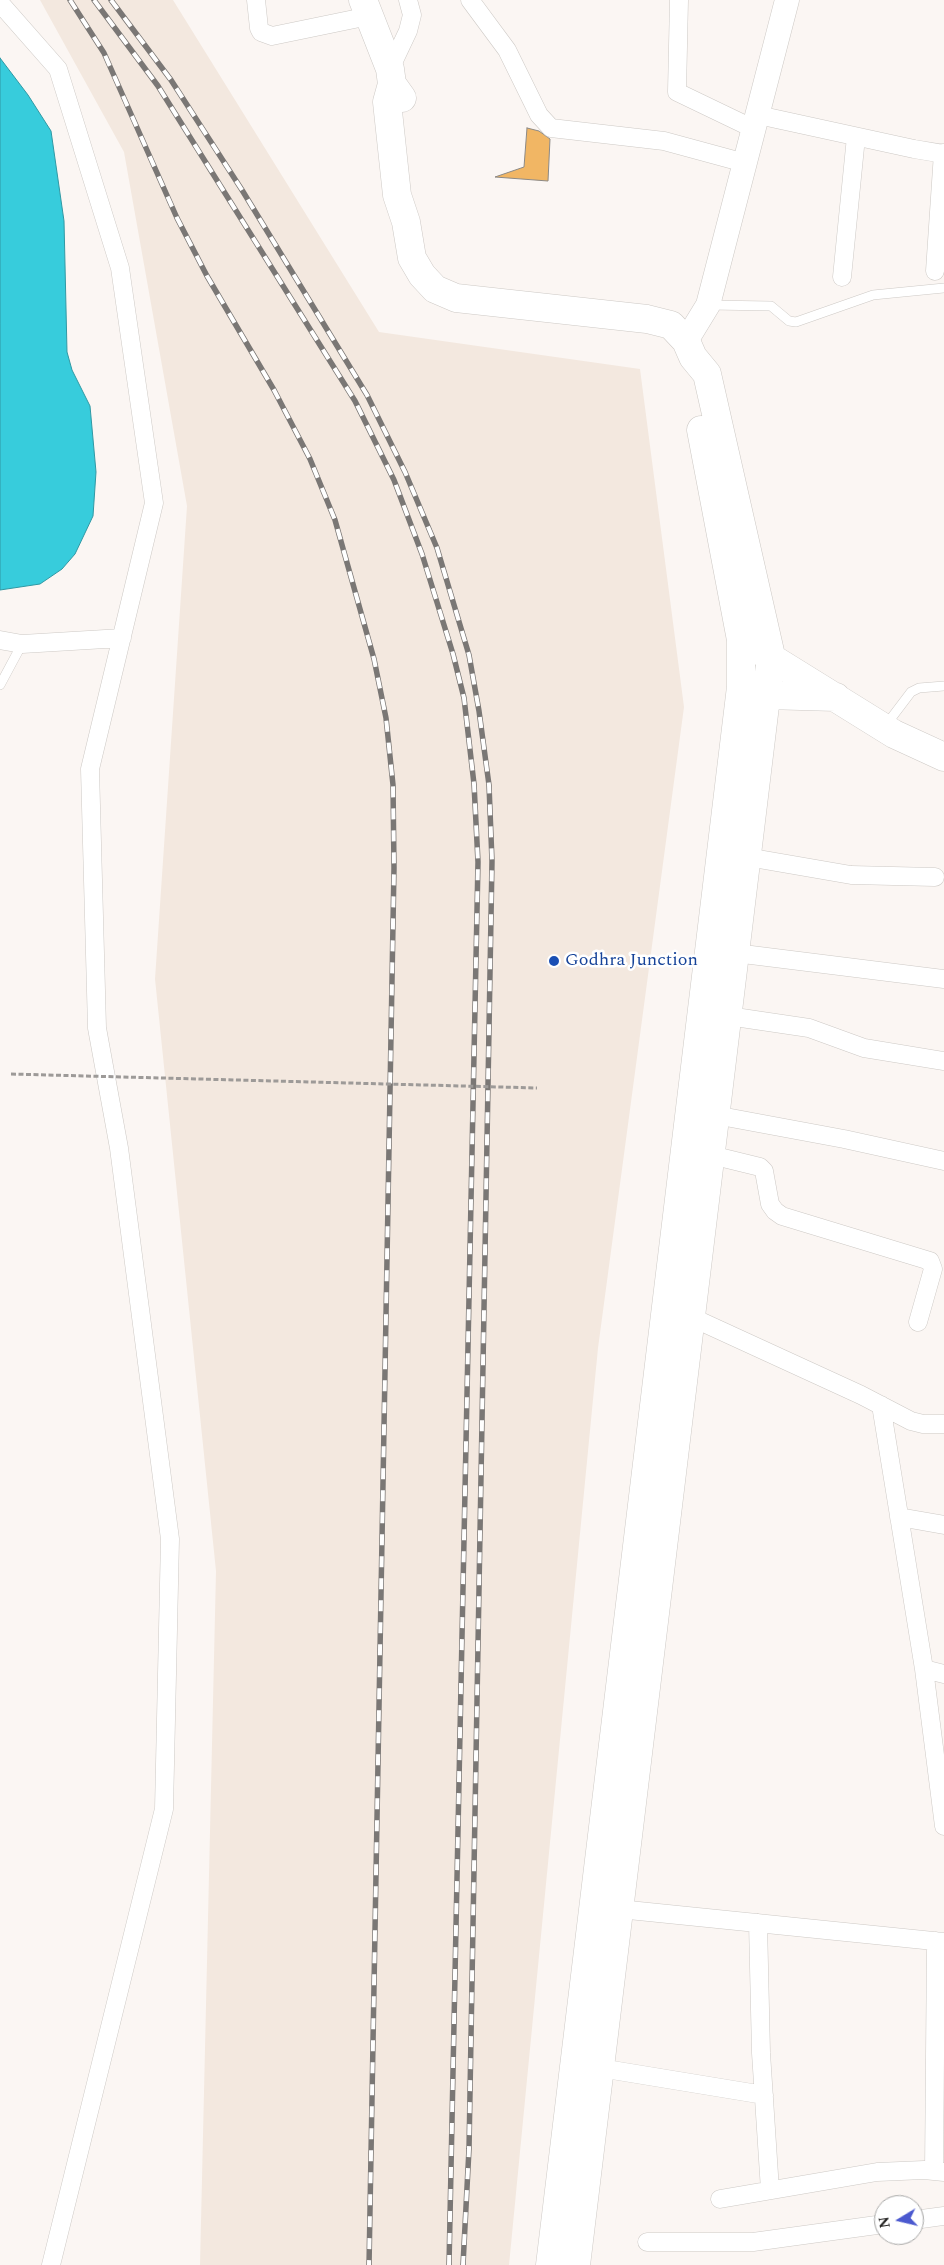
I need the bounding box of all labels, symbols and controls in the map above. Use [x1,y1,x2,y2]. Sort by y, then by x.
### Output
place label: Godhra Junction [565,950,698,972]
marker: Godhra Junction [547,954,561,968]
north arrow [874,2195,924,2245]
text: N [873,2215,896,2230]

